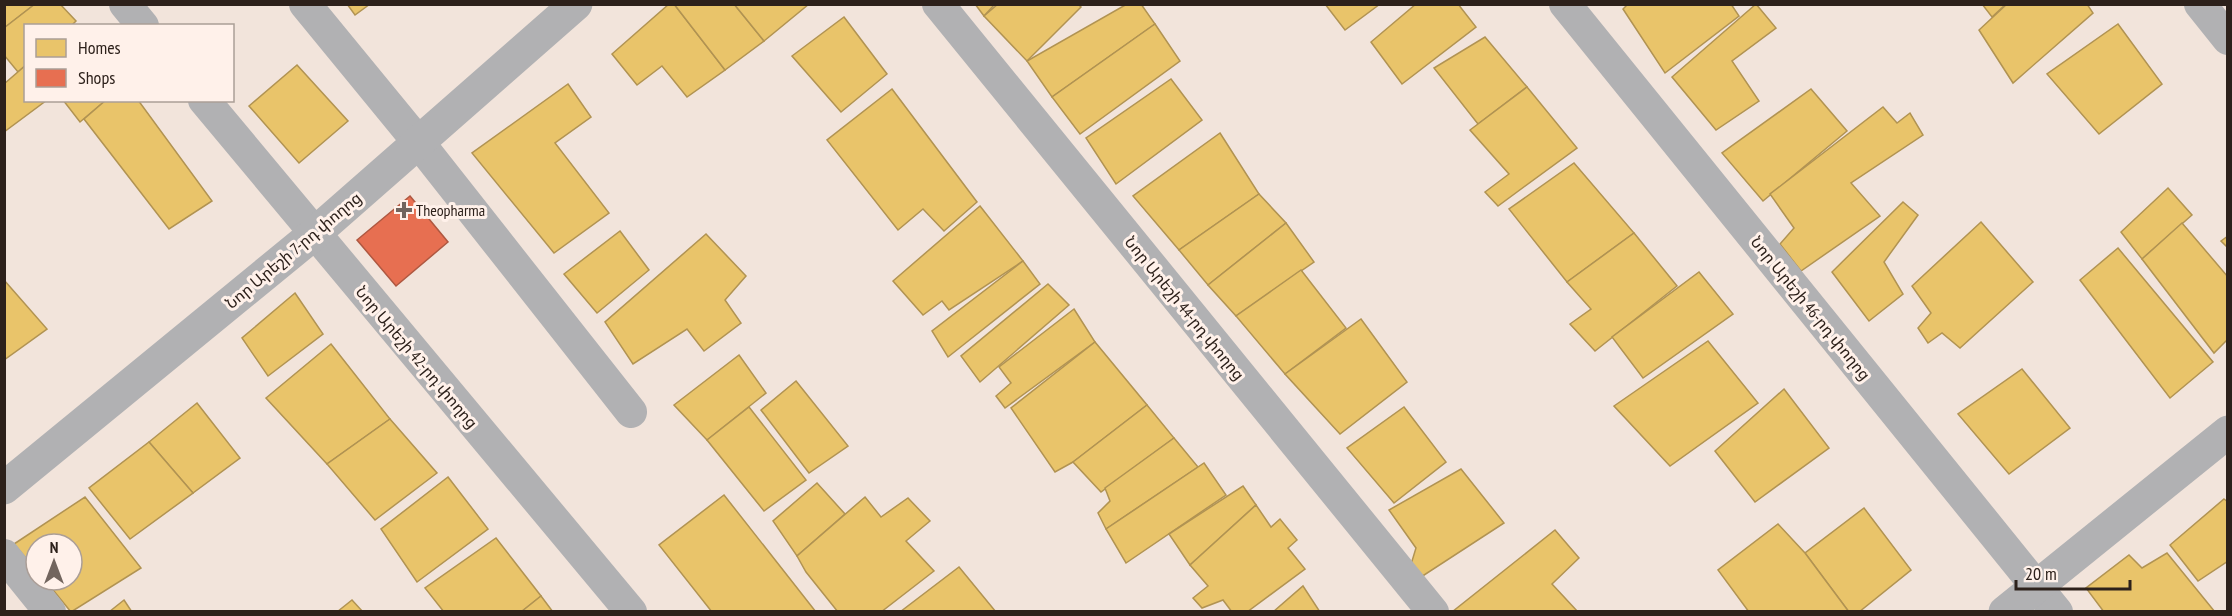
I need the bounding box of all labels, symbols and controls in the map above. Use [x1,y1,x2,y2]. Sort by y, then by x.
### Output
legend [24,24,234,102]
text: Homes [78,36,121,59]
text: Shops [78,66,115,89]
street label: Նոր Արեշի 7-րդ փողոց [221,187,365,313]
place label: Theopharma [416,200,485,220]
marker: Theopharma [397,203,411,217]
street label: Նոր Արեշի 44-րդ փողոց [1121,232,1249,384]
street label: Նոր Արեշի 46-րդ փողոց [1747,232,1875,384]
street label: Նոր Արեշի 42-րդ փողոց [352,282,482,432]
north arrow [24,532,84,592]
text: N [50,537,58,557]
scale bar [2016,553,2130,591]
text: 20 m [2025,562,2057,585]

